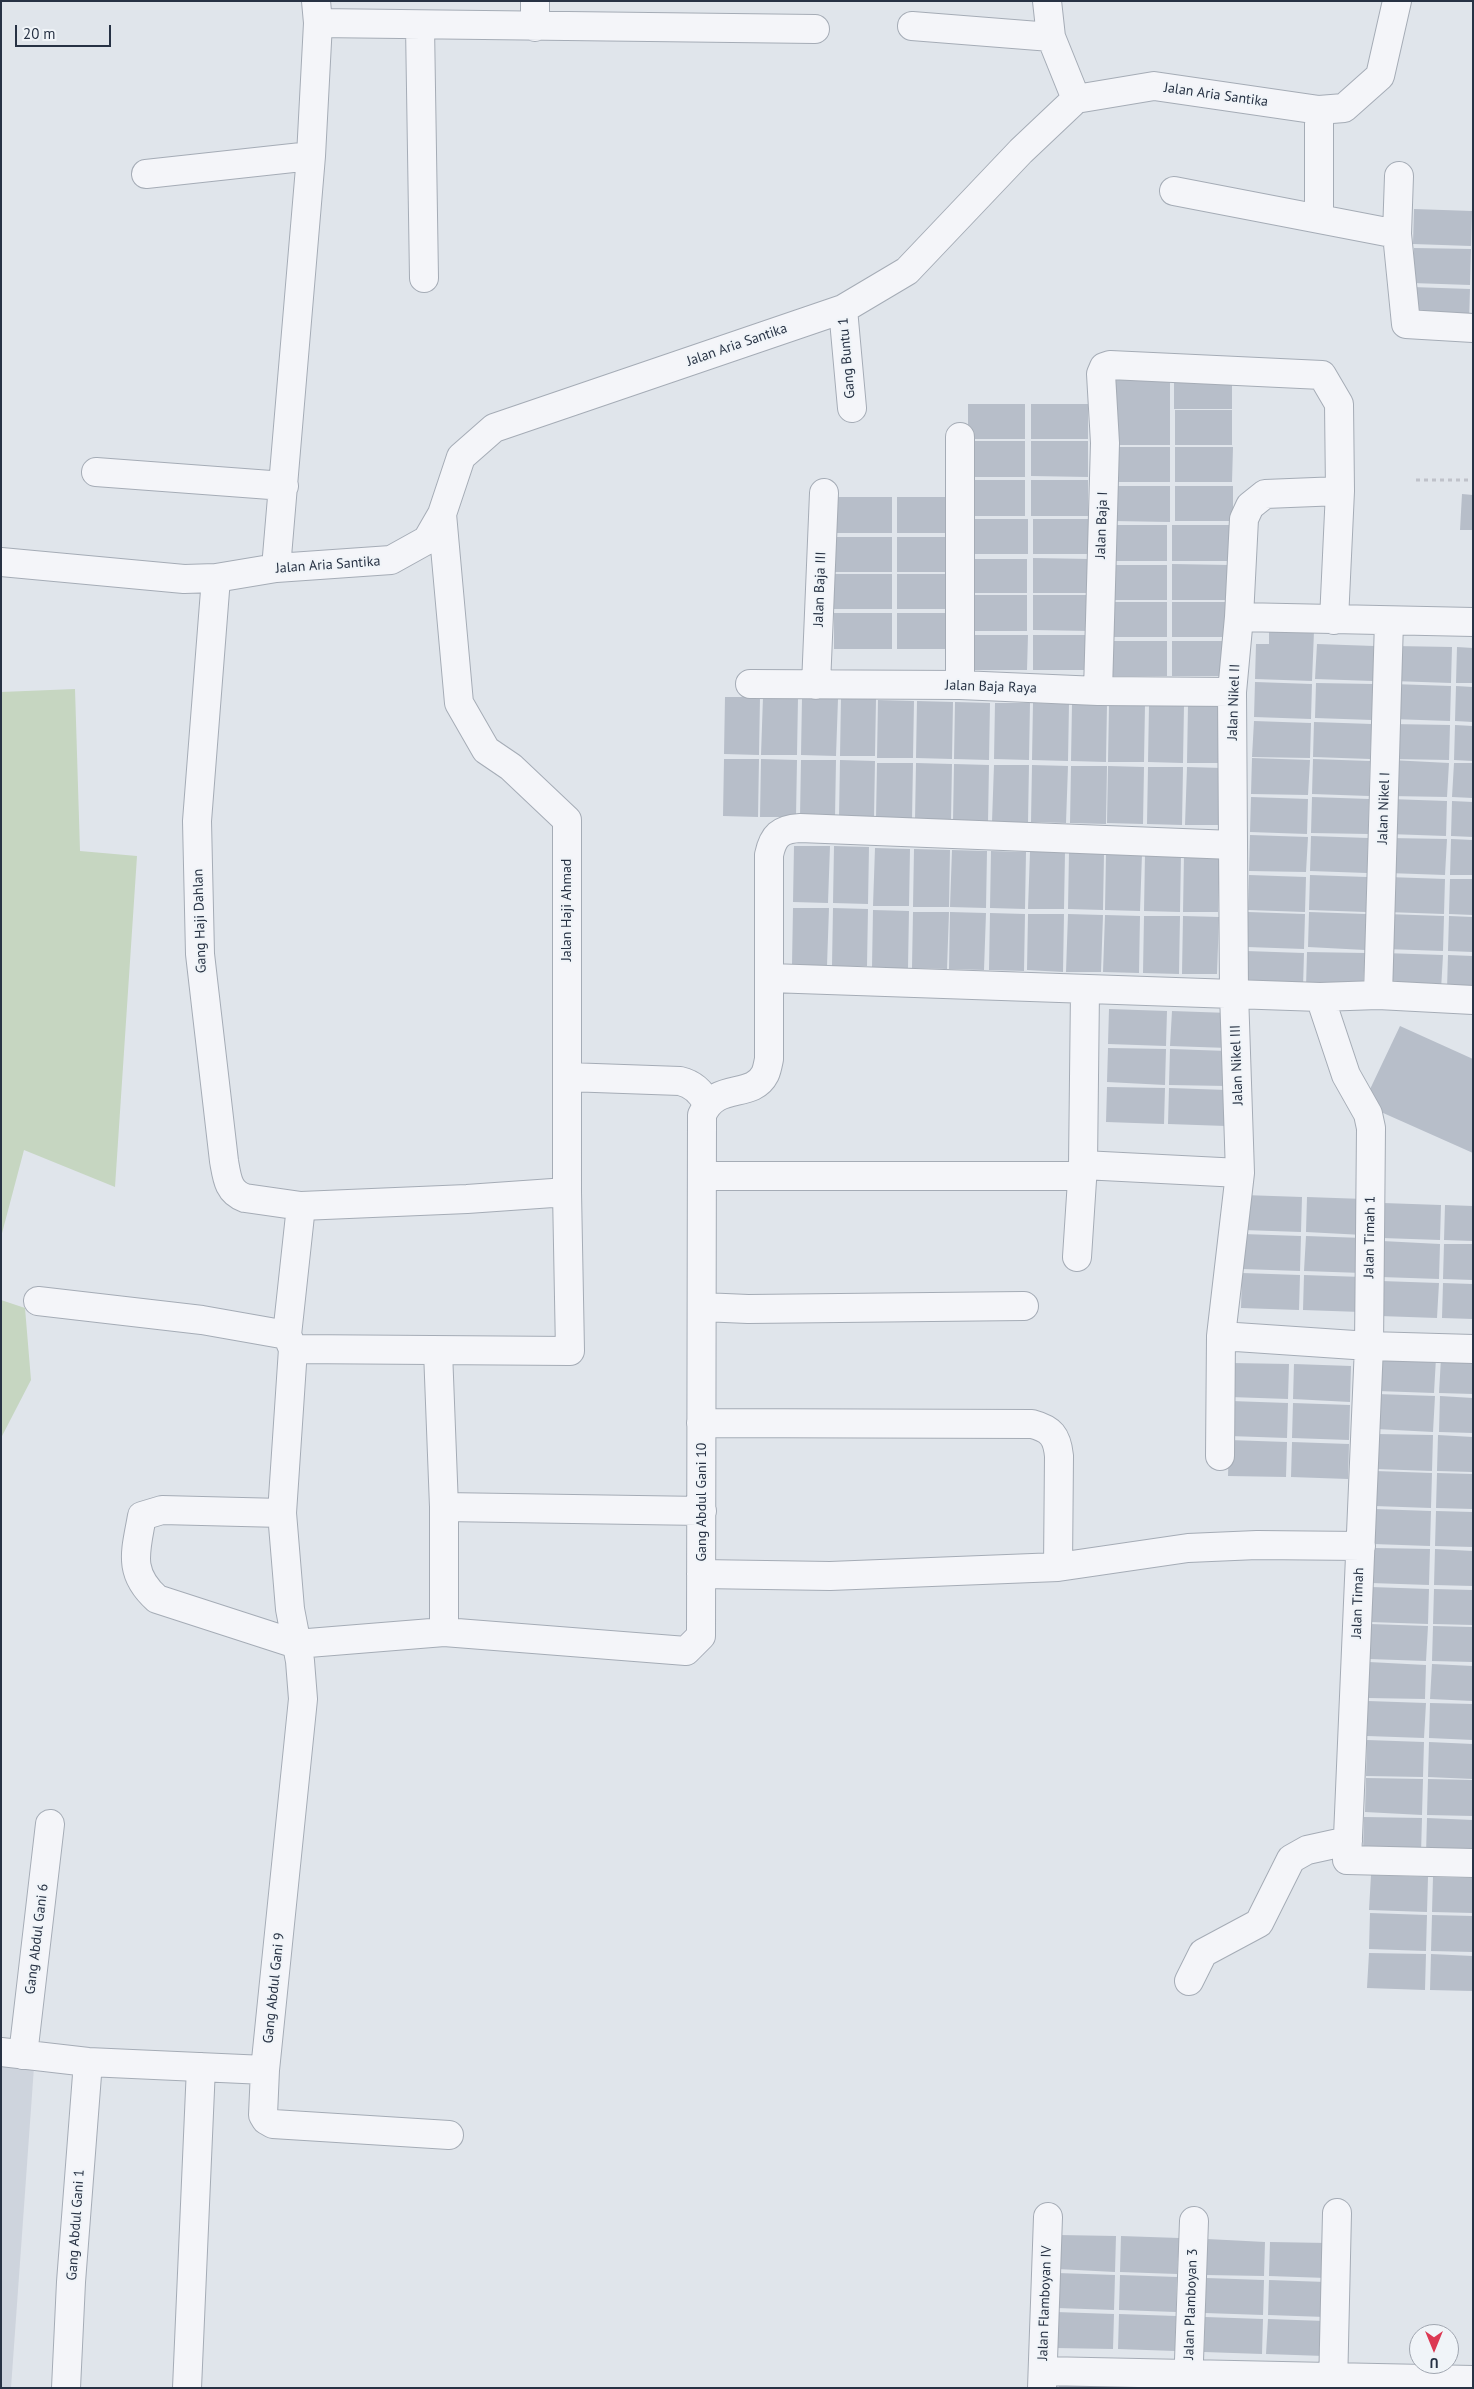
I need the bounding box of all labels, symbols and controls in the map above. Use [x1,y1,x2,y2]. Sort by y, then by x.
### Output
scale bar [18,15,114,47]
text: 20 m [23,24,56,43]
street label: Jalan Aria Santika [1163,79,1269,111]
street label: Gang Buntu 1 [835,317,859,399]
street label: Jalan Aria Santika [685,320,789,370]
street label: Jalan Baja I [1092,491,1112,559]
street label: Jalan Baja III [810,551,830,627]
street label: Jalan Aria Santika [275,553,381,577]
street label: Jalan Nikel II [1224,664,1244,740]
street label: Jalan Baja Raya [945,677,1037,697]
street label: Jalan Nikel I [1374,772,1394,844]
street label: Jalan Haji Ahmad [559,859,575,961]
street label: Gang Haji Dahlan [190,869,210,973]
street label: Jalan Nikel III [1227,1025,1247,1105]
street label: Jalan Timah 1 [1361,1196,1379,1278]
street label: Gang Abdul Gani 10 [694,1443,710,1561]
street label: Jalan Timah [1348,1567,1368,1639]
street label: Gang Abdul Gani 6 [22,1883,52,1995]
street label: Gang Abdul Gani 9 [260,1932,288,2044]
street label: Gang Abdul Gani 1 [64,2169,88,2281]
street label: Jalan Flamboyan IV [1035,2245,1055,2361]
street label: Jalan Plamboyan 3 [1181,2248,1201,2360]
north arrow [1409,2324,1459,2374]
text: U [1430,2354,1438,2372]

